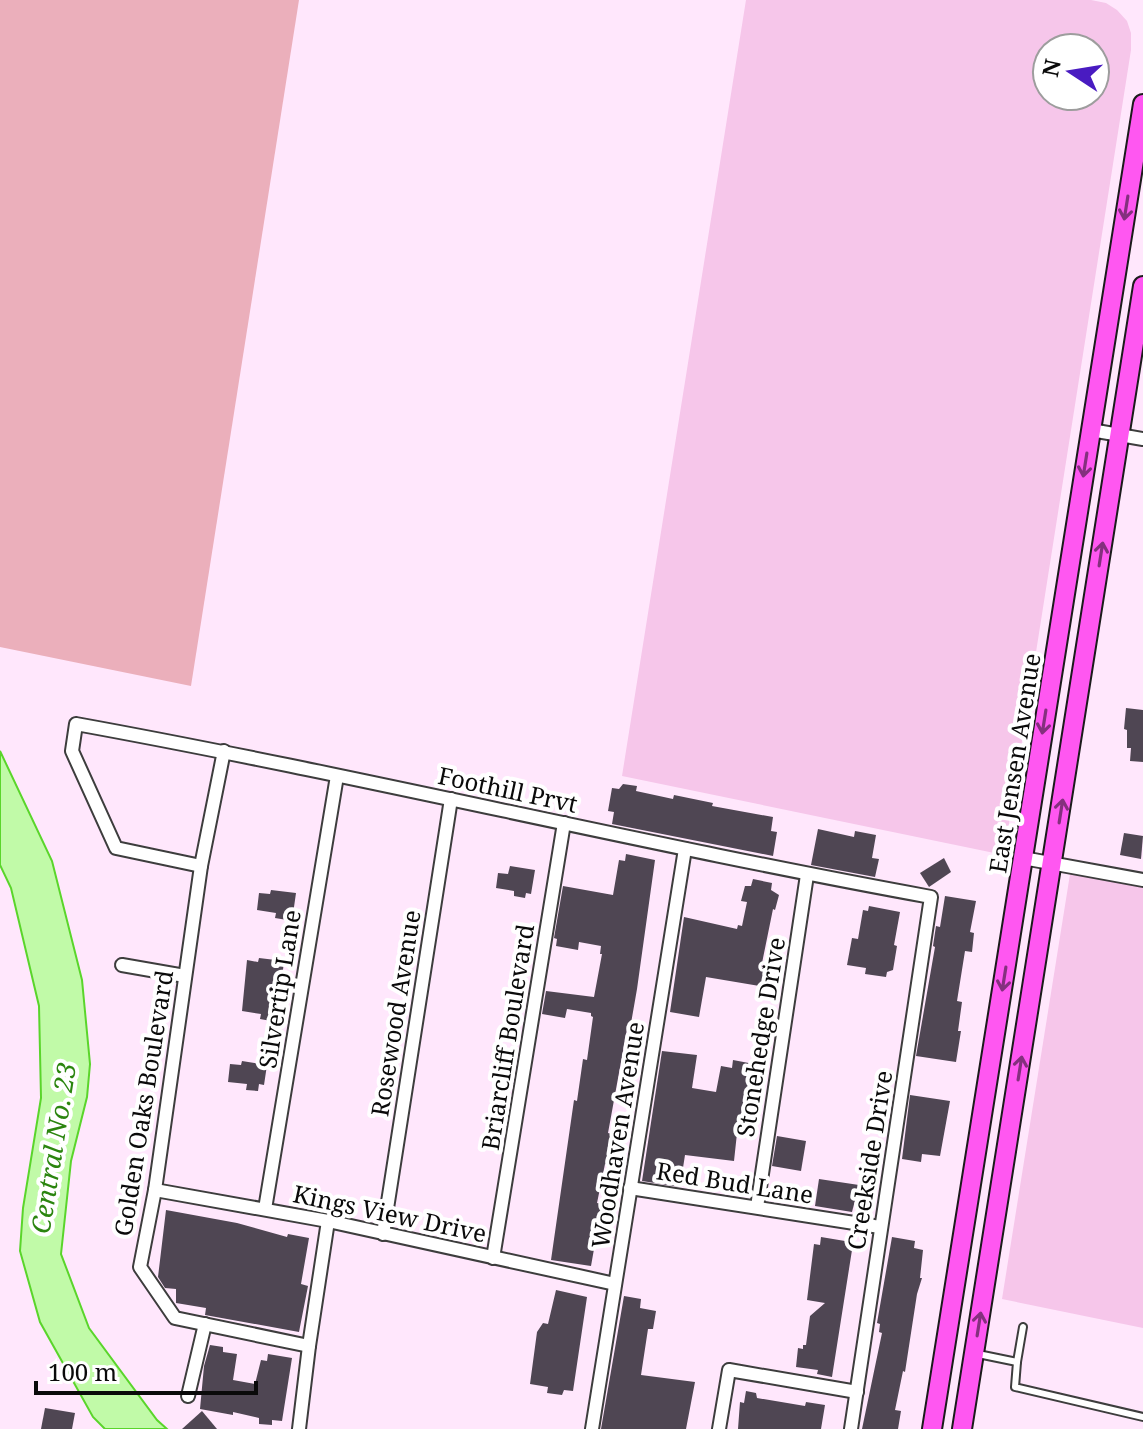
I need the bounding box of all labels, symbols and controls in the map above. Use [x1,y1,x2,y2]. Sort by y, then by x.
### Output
north arrow [1031,32,1111,112]
text: N [1034,56,1067,79]
one-way arrow [1118,195,1133,220]
one-way arrow [1077,452,1092,477]
one-way arrow [1094,542,1109,567]
street label: East Jensen Avenue [980,651,1048,875]
one-way arrow [1036,709,1051,734]
street label: Foothill Prvt [435,758,581,820]
one-way arrow [1054,799,1069,824]
street label: Silvertip Lane [250,907,308,1071]
street label: Rosewood Avenue [362,907,428,1119]
street label: Briarcliff Boulevard [473,921,541,1152]
street label: Stonehedge Drive [728,935,792,1139]
one-way arrow [996,965,1011,991]
street label: Golden Oaks Boulevard [106,967,180,1238]
street label: Woodhaven Avenue [583,1019,651,1251]
one-way arrow [1014,1055,1029,1081]
water label: Central No. 23 [22,1060,84,1236]
street label: Creekside Drive [839,1068,899,1252]
street label: Red Bud Lane [654,1153,816,1211]
street label: Kings View Drive [290,1176,490,1250]
one-way arrow [973,1312,988,1338]
scale bar [36,1345,256,1395]
text: 100 m [48,1355,117,1388]

